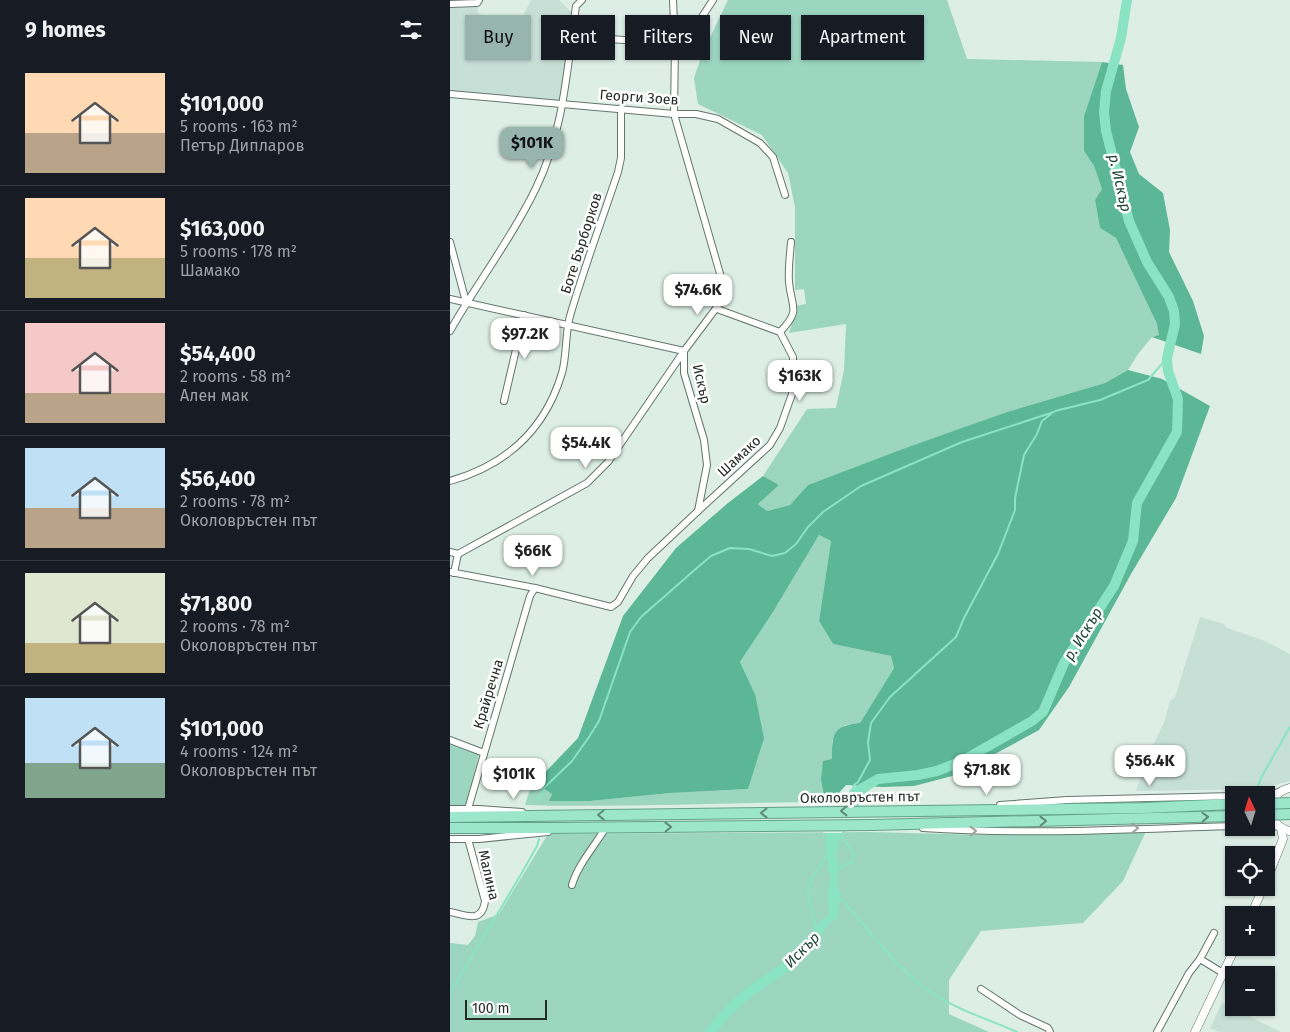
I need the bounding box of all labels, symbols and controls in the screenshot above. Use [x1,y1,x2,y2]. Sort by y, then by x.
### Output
chip: Buy [465,15,531,60]
chip: Rent [541,15,615,60]
chip: Filters [625,15,710,60]
chip: New [720,15,791,60]
chip: Apartment [801,15,924,60]
icon: filters [397,16,425,44]
text: 9 homes [25,17,106,43]
street label: Георги Зоев [599,86,679,109]
text: $101,000 [180,91,264,117]
icon: home [65,93,125,153]
text: 5 rooms · 163 m² [180,117,298,136]
pin: $101K [497,126,567,169]
text: $101K [511,133,553,152]
text: Петър Дипларов [180,136,304,155]
water label: р. Искър [1105,152,1135,214]
street label: Боте Бърборков [557,190,606,296]
text: $163,000 [180,216,265,242]
icon: home [65,218,125,278]
text: 5 rooms · 178 m² [180,242,297,261]
text: Шамако [180,261,240,280]
pin: $74.6K [657,274,739,316]
text: $74.6K [674,280,722,299]
pin: $97.2K [484,318,566,360]
text: $97.2K [501,324,549,343]
text: $54,400 [180,341,256,367]
icon: home [65,343,125,403]
pin: $163K [765,360,835,402]
street label: Искър [689,363,714,406]
text: $163K [779,366,821,385]
text: 2 rooms · 58 m² [180,367,291,386]
text: Ален мак [180,386,249,405]
pin: $54.4K [545,426,627,469]
street label: Шамако [714,432,764,481]
text: $54.4K [561,433,611,452]
text: $56,400 [180,466,256,492]
icon: home [65,468,125,528]
text: 2 rooms · 78 m² [180,492,290,511]
text: Околовръстен път [180,511,317,530]
pin: $66K [503,534,563,577]
text: $66K [515,541,551,560]
text: $71,800 [180,591,252,617]
icon: home [65,593,125,653]
water label: р. Искър [1060,604,1106,664]
text: 2 rooms · 78 m² [180,617,290,636]
text: Околовръстен път [180,636,317,655]
street label: Крайречна [470,657,507,731]
text: $101,000 [180,716,264,742]
icon: home [65,718,125,778]
text: 4 rooms · 124 m² [180,742,298,761]
pin: $56.4K [1109,744,1191,787]
text: $56.4K [1125,751,1175,770]
pin: $71.8K [946,754,1028,796]
pin: $101K [479,758,549,800]
text: $71.8K [964,760,1010,779]
text: Околовръстен път [180,761,317,780]
text: $101K [493,764,535,783]
north arrow [1225,786,1275,836]
map controls [1225,786,1275,1016]
street label: Околовръстен път [800,788,921,807]
one-way arrow [840,806,848,816]
one-way arrow [759,808,767,818]
one-way arrow [597,810,605,821]
one-way arrow [1202,812,1210,822]
one-way arrow [1040,816,1047,826]
one-way arrow [664,821,672,832]
one-way arrow [1131,823,1139,834]
one-way arrow [970,826,977,836]
button: locate [1225,846,1275,896]
street label: Малина [475,848,503,902]
button: + [1225,906,1275,956]
water label: Искър [780,928,824,972]
button: − [1225,966,1275,1016]
scale bar [465,997,548,1020]
text: 100 m [472,1000,509,1017]

